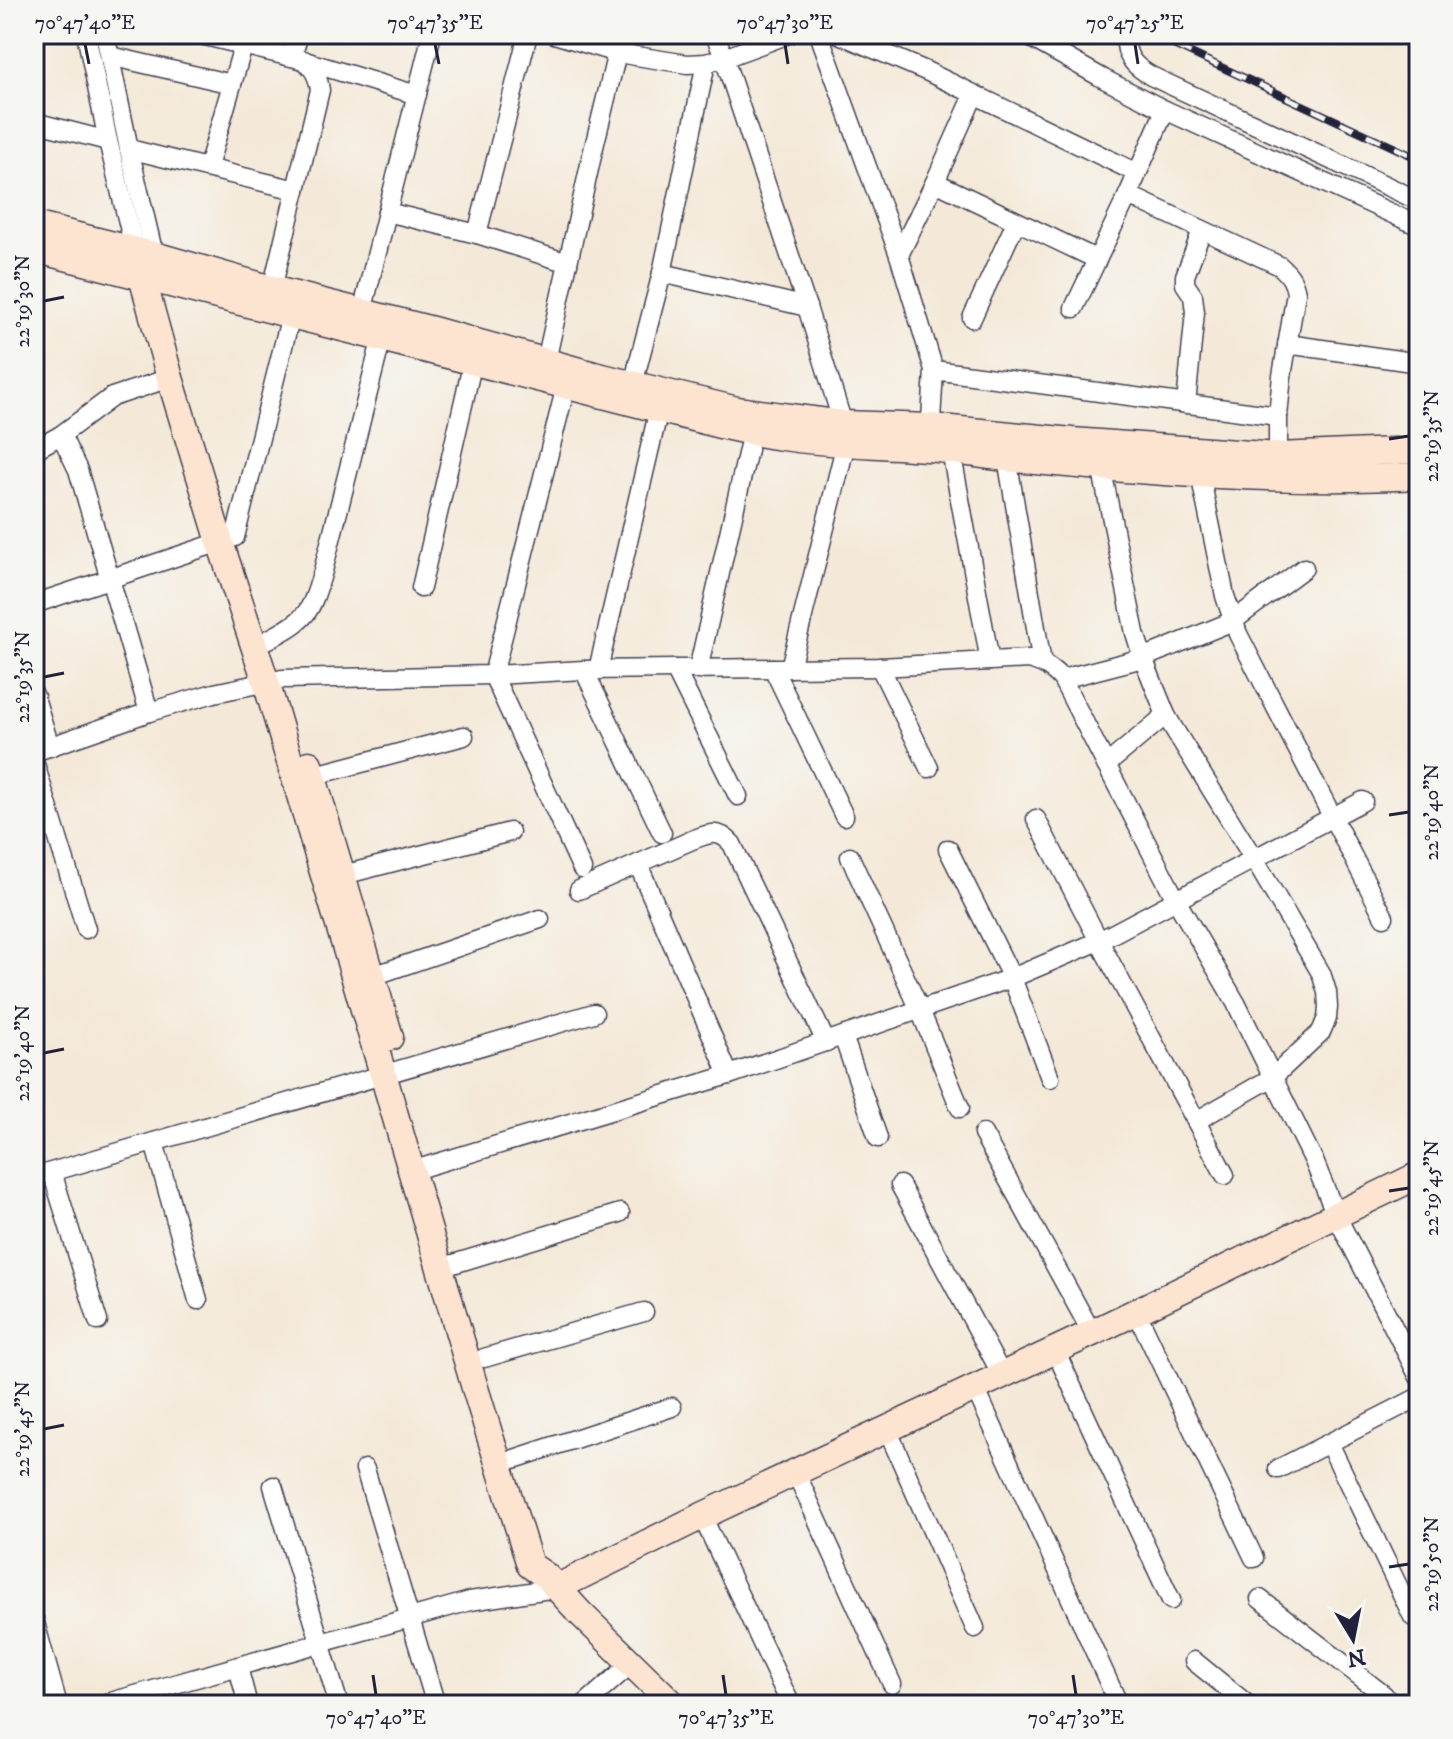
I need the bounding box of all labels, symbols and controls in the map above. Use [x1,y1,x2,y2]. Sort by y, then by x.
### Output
text: 70°47'40"E [35,11,135,36]
text: 70°47'35"E [387,11,483,36]
text: 70°47'30"E [737,11,833,36]
text: 70°47'25"E [1086,11,1184,36]
text: 22°19'30"N [11,255,36,348]
text: 22°19'35"N [1420,390,1445,482]
text: 22°19'35"N [11,631,36,723]
text: 22°19'40"N [1420,763,1445,861]
text: 22°19'40"N [11,1004,36,1102]
text: 22°19'45"N [1420,1140,1445,1236]
text: 22°19'45"N [11,1381,36,1477]
text: 22°19'50"N [1420,1516,1445,1612]
north arrow [1313,1599,1393,1679]
text: N [1345,1642,1367,1672]
text: 70°47'40"E [326,1706,426,1731]
text: 70°47'35"E [678,1706,774,1731]
text: 70°47'30"E [1028,1706,1124,1731]

